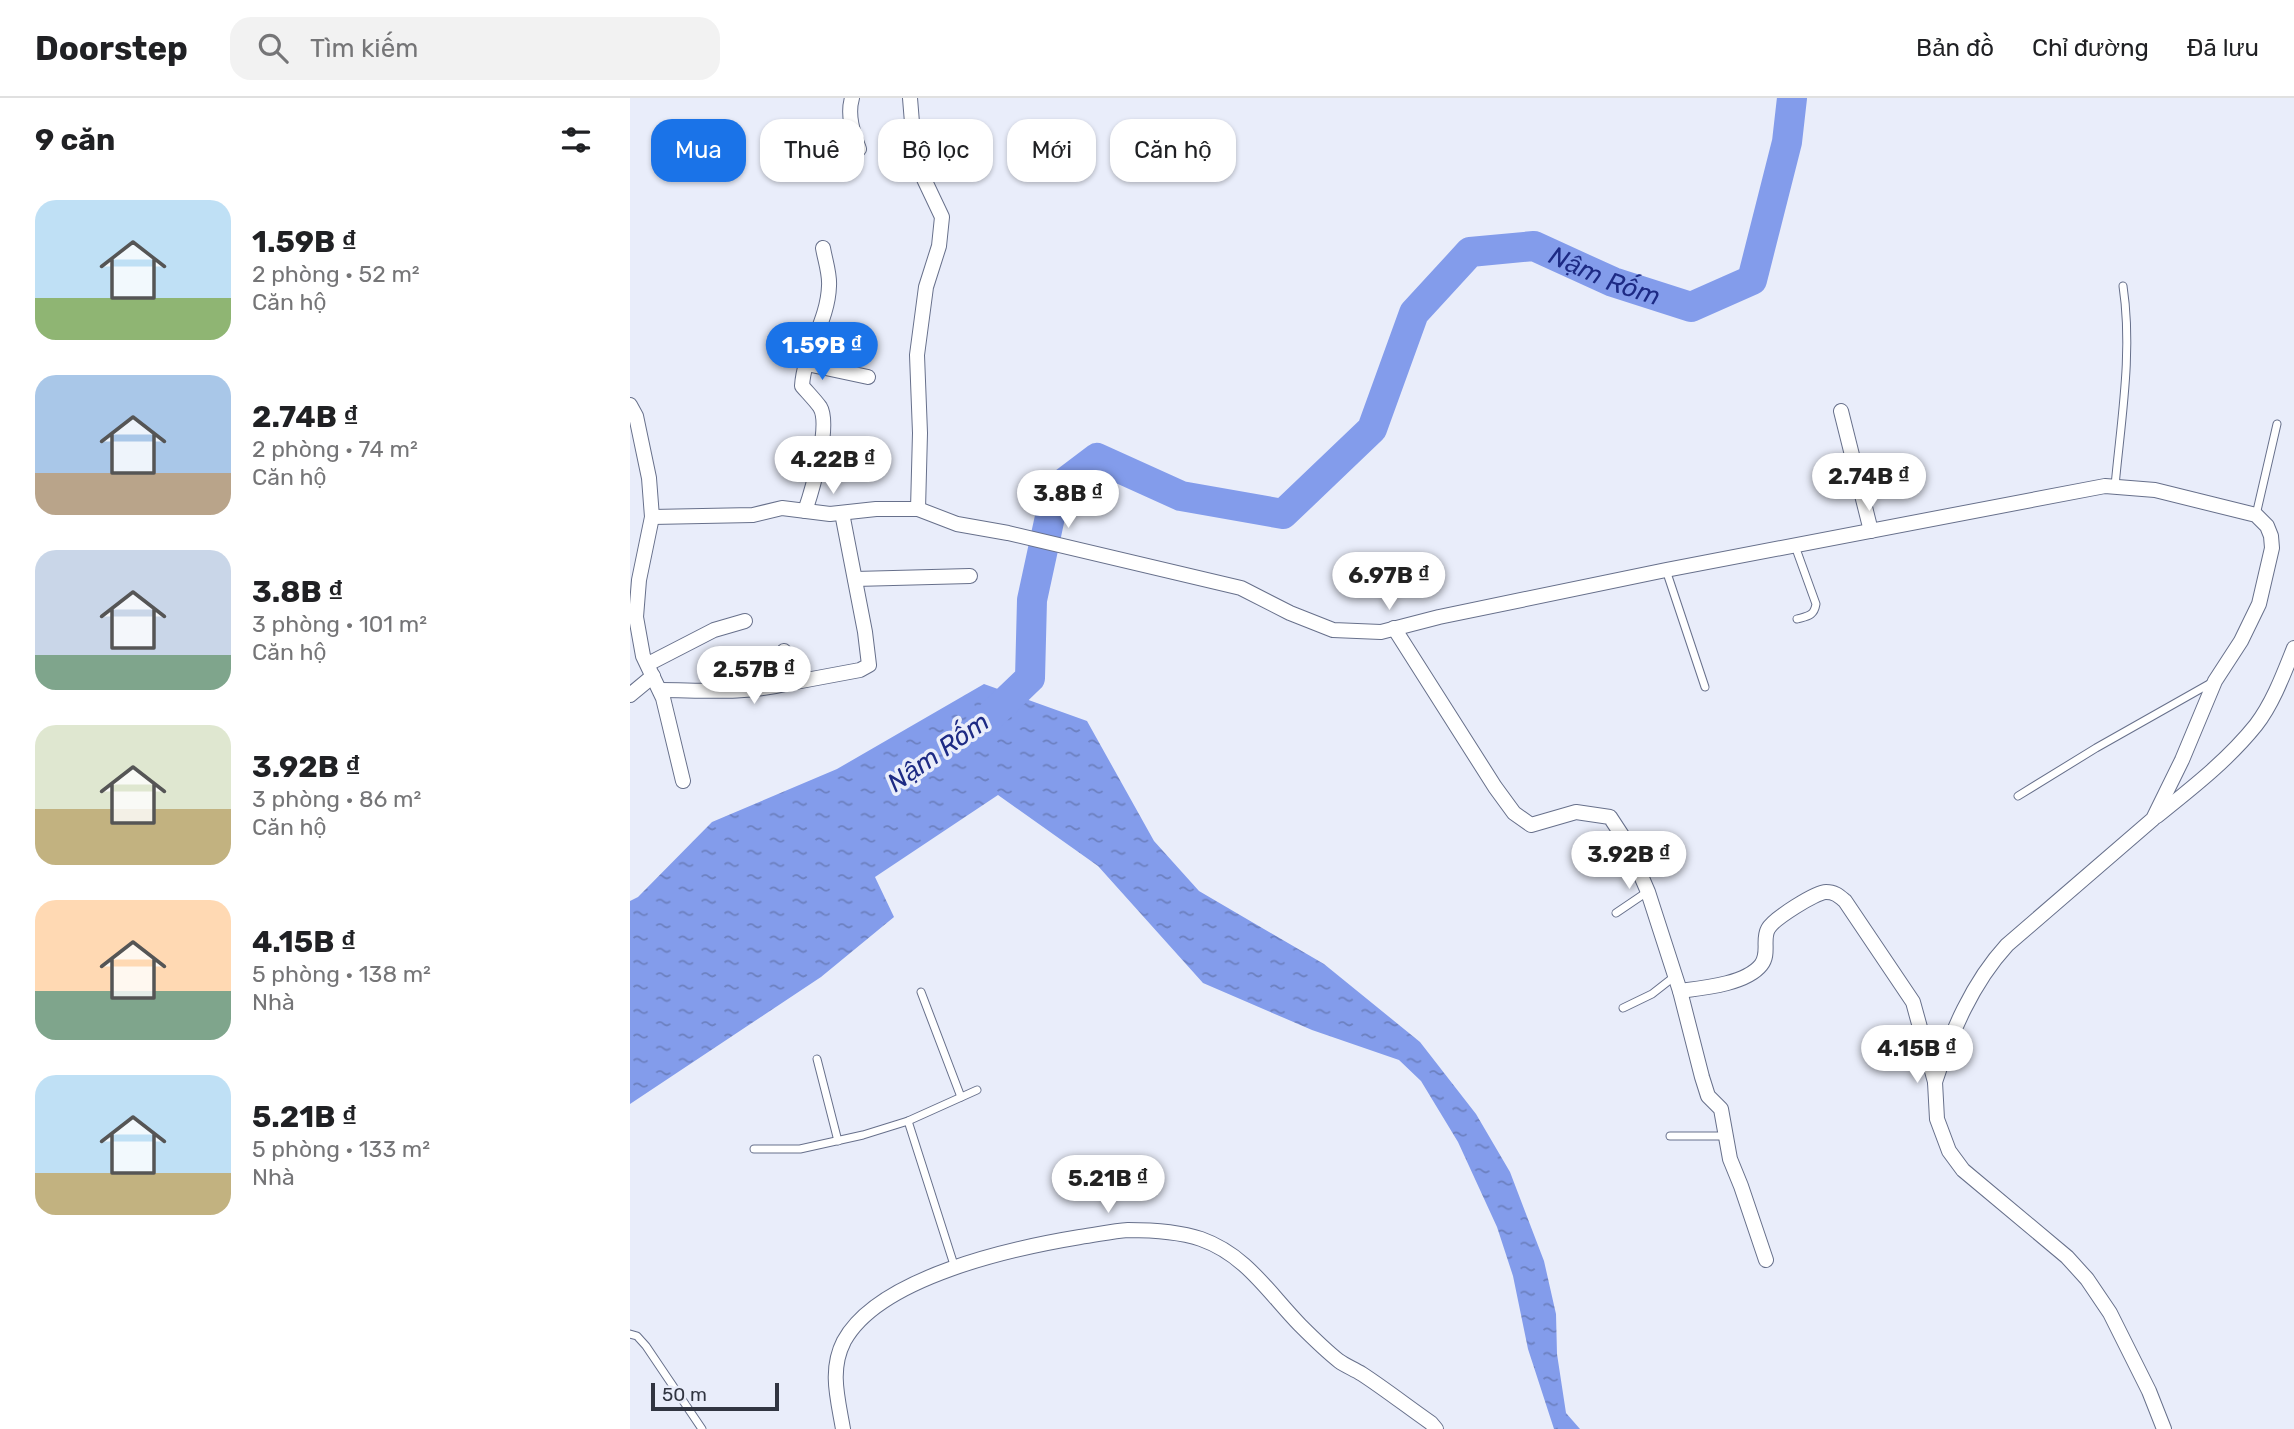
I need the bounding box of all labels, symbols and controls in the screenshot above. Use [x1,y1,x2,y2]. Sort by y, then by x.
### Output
search box [230,17,720,80]
text: Doorstep [35,29,188,68]
icon: search [254,29,292,67]
text: Tìm kiếm [310,33,418,64]
text: Bản đồ [1916,34,1994,62]
text: Chỉ đường [2032,34,2149,62]
text: Đã lưu [2187,34,2259,62]
chip: Mua [651,119,746,182]
chip: Thuê [760,119,864,182]
chip: Bộ lọc [878,119,993,182]
chip: Mới [1007,119,1096,182]
chip: Căn hộ [1110,119,1236,182]
icon: filters [557,121,595,159]
text: 9 căn [35,122,115,158]
text: 1.59B ₫ [252,224,357,260]
icon: home [91,228,175,312]
water label: Nậm Rốm [1544,240,1664,312]
text: 2 phòng · 52 m² [252,260,420,288]
text: Căn hộ [252,288,326,316]
pin: 1.59B ₫ [757,322,887,382]
text: 1.59B ₫ [782,331,862,359]
text: 2.74B ₫ [252,399,359,435]
icon: home [91,403,175,487]
text: 2 phòng · 74 m² [252,435,418,463]
pin: 4.22B ₫ [768,436,898,496]
text: 4.22B ₫ [791,445,875,473]
pin: 2.74B ₫ [1804,454,1934,513]
text: 2.74B ₫ [1828,462,1910,490]
text: Căn hộ [252,463,326,491]
pin: 3.8B ₫ [1011,470,1125,530]
text: 3.8B ₫ [1033,479,1103,507]
pin: 6.97B ₫ [1324,552,1454,612]
text: 6.97B ₫ [1348,561,1430,589]
text: 3.8B ₫ [252,574,343,610]
icon: home [91,578,175,662]
text: 3 phòng · 101 m² [252,610,427,638]
text: Căn hộ [252,638,326,666]
pin: 2.57B ₫ [689,646,819,706]
text: 2.57B ₫ [713,655,795,683]
water label: Nậm Rốm [881,705,995,799]
text: 3.92B ₫ [252,749,361,785]
icon: home [91,753,175,837]
text: 3 phòng · 86 m² [252,785,421,813]
text: Căn hộ [252,813,326,841]
pin: 3.92B ₫ [1564,832,1694,891]
text: 3.92B ₫ [1587,840,1671,868]
text: 4.15B ₫ [252,924,356,960]
icon: home [91,928,175,1012]
text: 5 phòng · 138 m² [252,960,431,988]
text: Nhà [252,988,295,1016]
pin: 4.15B ₫ [1852,1026,1982,1085]
text: 4.15B ₫ [1877,1034,1957,1062]
text: 5.21B ₫ [252,1099,357,1135]
icon: home [91,1103,175,1187]
text: 5 phòng · 133 m² [252,1135,430,1163]
pin: 5.21B ₫ [1043,1156,1173,1215]
text: Nhà [252,1163,295,1191]
text: 5.21B ₫ [1068,1164,1148,1192]
scale bar [651,1380,779,1412]
text: 50 m [662,1383,707,1406]

